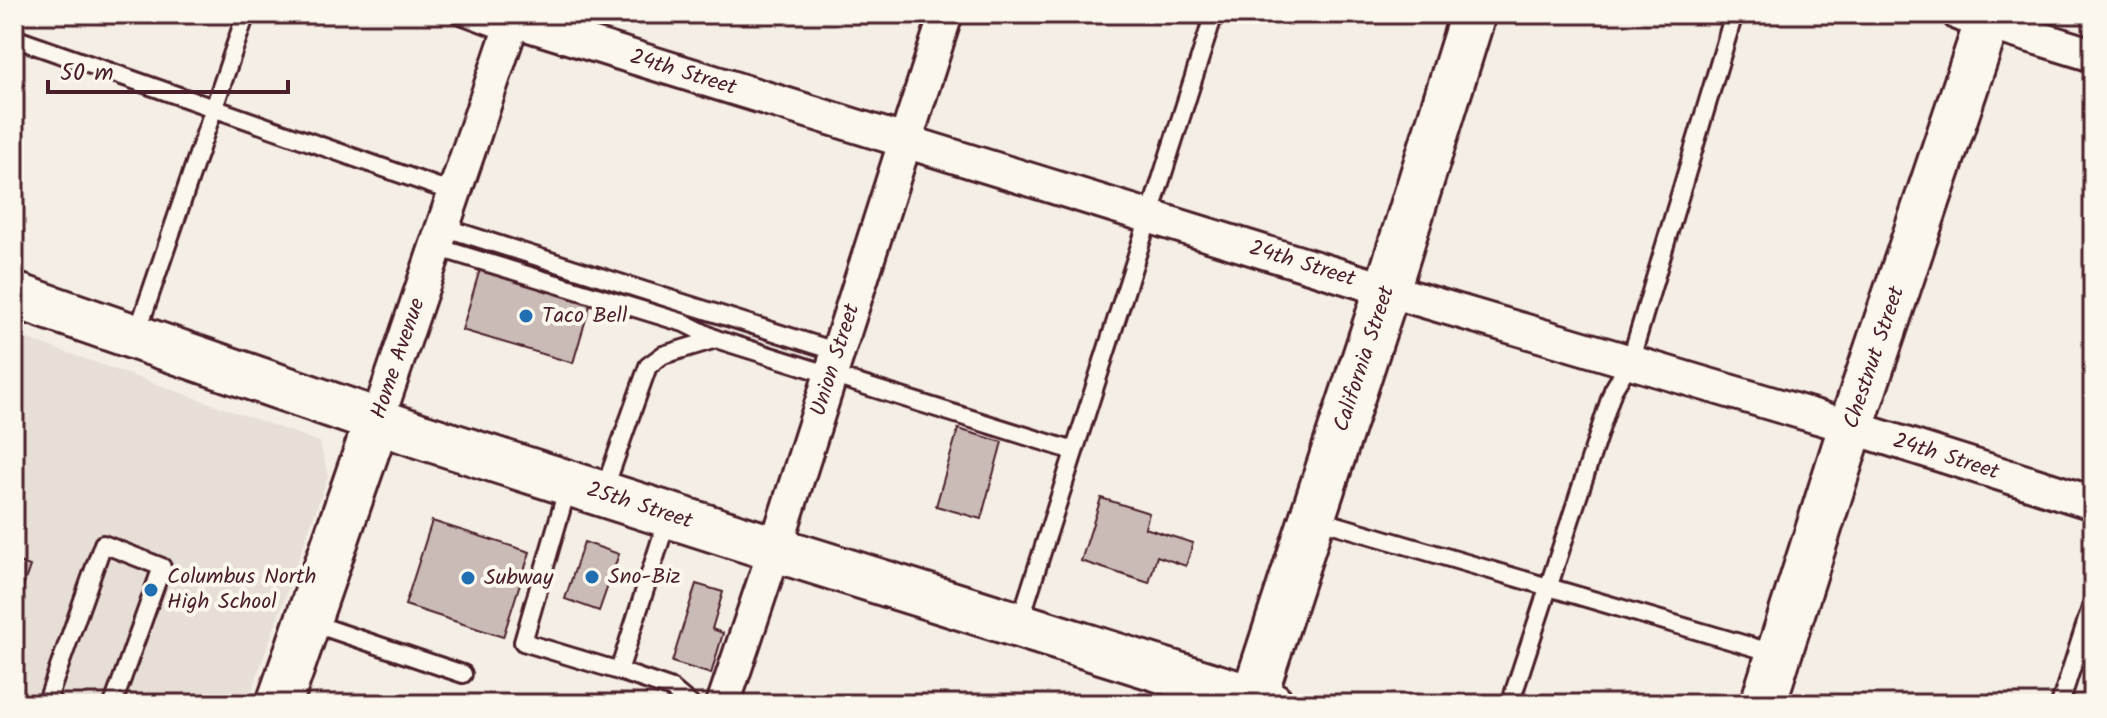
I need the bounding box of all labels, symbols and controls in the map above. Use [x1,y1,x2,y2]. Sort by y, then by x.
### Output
street label: 24th Street [625,40,741,106]
scale bar [48,44,288,94]
text: 50 m [60,54,114,93]
street label: 24th Street [1245,231,1360,297]
street label: California Street [1324,281,1405,436]
street label: Chestnut Street [1834,281,1915,433]
street label: Home Avenue [361,293,435,424]
place label: Taco Bell [542,299,628,334]
street label: Union Street [801,299,870,421]
marker: Taco Bell [517,307,535,325]
street label: 24th Street [1888,424,2004,490]
street label: 25th Street [582,472,697,539]
place label: Columbus North High School [167,560,316,620]
place label: Sno-Biz [608,560,681,595]
place label: Subway [484,561,554,596]
marker: Sno-Biz [583,568,601,586]
marker: Subway [459,569,477,587]
marker: Columbus North High School [142,581,160,599]

